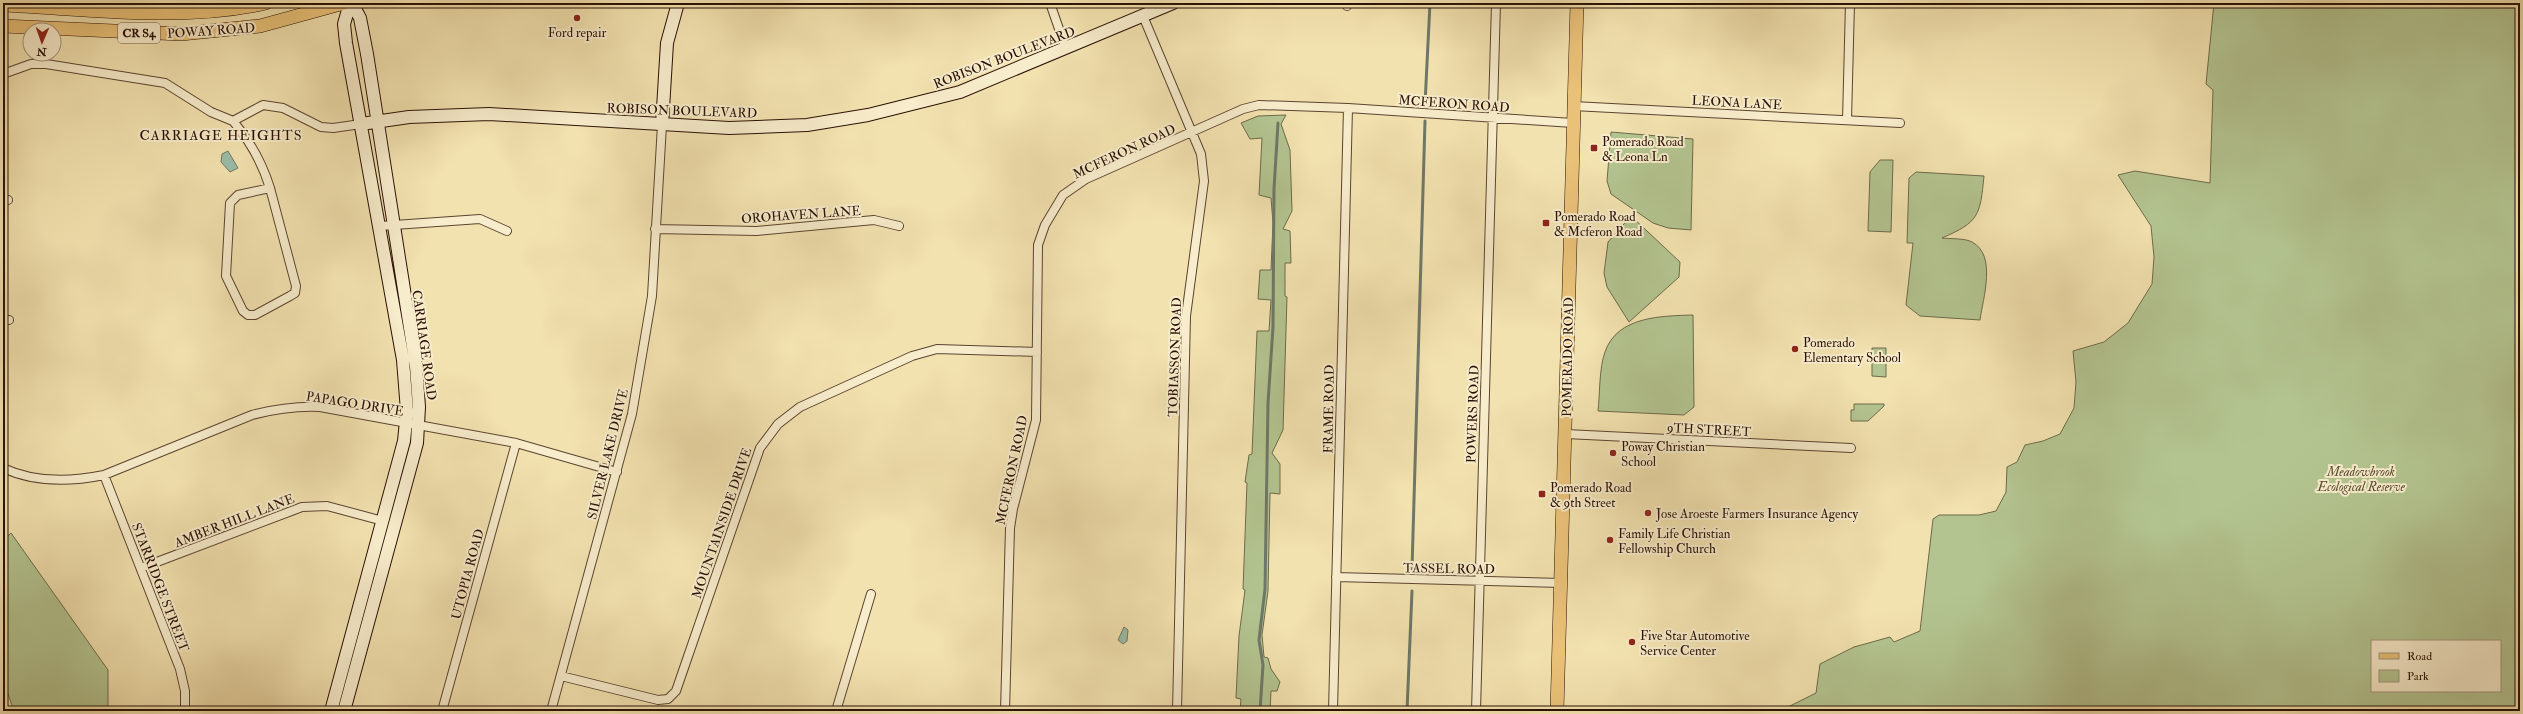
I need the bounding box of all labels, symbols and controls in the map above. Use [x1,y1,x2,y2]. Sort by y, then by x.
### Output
marker: Ford repair [572,13,582,23]
street label: POWAY ROAD [167,20,256,42]
north arrow [22,22,62,62]
road number: CR S4 [118,23,160,43]
street label: ROBISON BOULEVARD [931,23,1077,92]
place label: Ford repair [548,25,606,42]
text: N [35,45,48,58]
street label: MCFERON ROAD [1398,92,1510,116]
street label: LEONA LANE [1691,93,1783,113]
street label: ROBISON BOULEVARD [606,100,757,122]
street label: MCFERON ROAD [1070,121,1178,183]
district label: CARRIAGE HEIGHTS [140,127,302,144]
place label: Pomerado Road & Leona Ln [1602,134,1684,165]
marker: Pomerado Road & Leona Ln [1589,143,1599,153]
street label: OROHAVEN LANE [741,203,861,227]
place label: Pomerado Road & Mcferon Road [1554,209,1643,240]
marker: Pomerado Road & Mcferon Road [1541,218,1551,228]
street label: CARRIAGE ROAD [408,289,440,401]
street label: TOBIASSON ROAD [1165,297,1185,417]
street label: POMERADO ROAD [1559,297,1577,417]
place label: Pomerado Elementary School [1803,335,1902,367]
marker: Pomerado Elementary School [1790,344,1800,354]
street label: FRAME ROAD [1320,365,1338,454]
street label: POWERS ROAD [1463,365,1483,463]
street label: SILVER LAKE DRIVE [584,387,632,521]
street label: PAPAGO DRIVE [305,388,405,420]
street label: MCFERON ROAD [993,414,1031,526]
street label: 9TH STREET [1665,420,1752,440]
place label: Poway Christian School [1621,439,1705,470]
street label: MOUNTAINSIDE DRIVE [689,446,755,601]
marker: Poway Christian School [1608,448,1618,458]
park label: Meadowbrook Ecological Reserve [2316,464,2405,495]
place label: Pomerado Road & 9th Street [1550,480,1632,511]
marker: Pomerado Road & 9th Street [1537,489,1547,499]
street label: AMBER HILL LANE [171,491,297,552]
place label: Jose Aroeste Farmers Insurance Agency [1655,506,1858,523]
marker: Jose Aroeste Farmers Insurance Agency [1643,508,1653,518]
street label: STARRIDGE STREET [128,521,192,654]
place label: Family Life Christian Fellowship Church [1618,526,1731,558]
street label: UTOPIA ROAD [448,527,488,621]
marker: Family Life Christian Fellowship Church [1605,535,1615,545]
street label: TASSEL ROAD [1403,560,1495,578]
place label: Five Star Automotive Service Center [1640,628,1750,659]
marker: Five Star Automotive Service Center [1627,637,1637,647]
legend [2371,640,2501,692]
text: Road [2407,649,2432,664]
text: Park [2407,669,2429,684]

